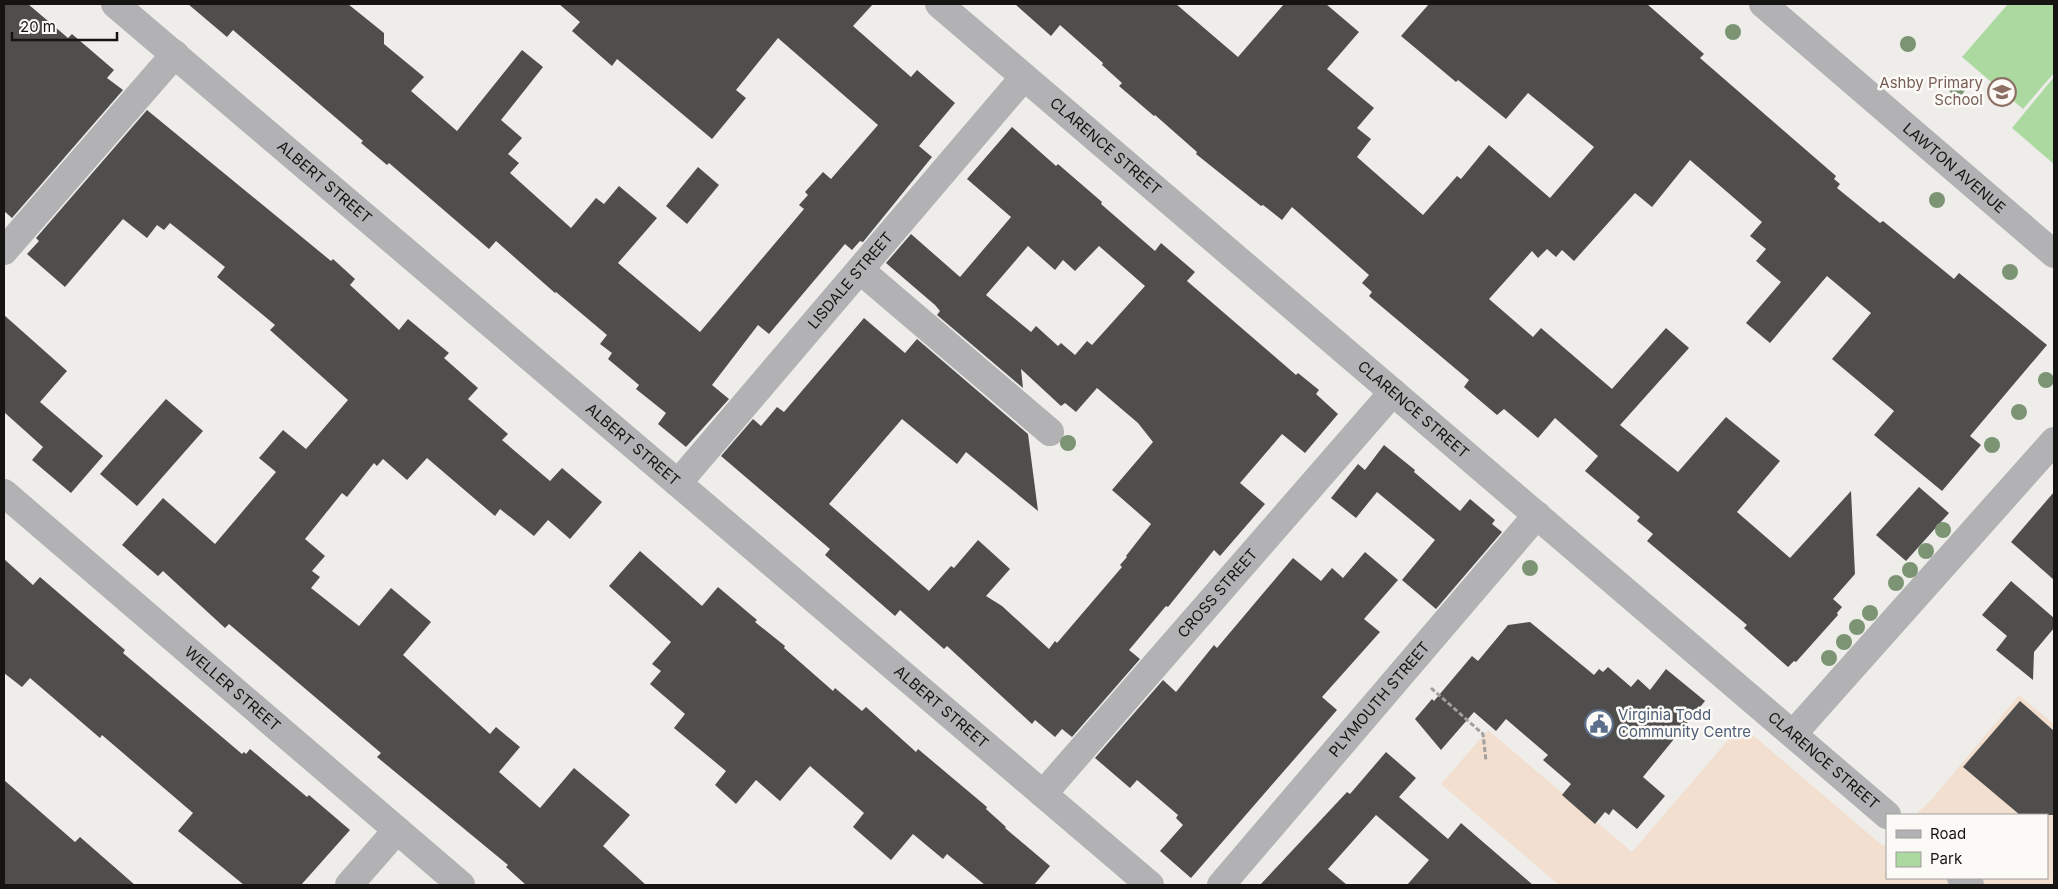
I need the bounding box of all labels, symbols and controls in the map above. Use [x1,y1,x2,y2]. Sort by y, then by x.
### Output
scale bar [12,10,118,42]
text: 20 m [20,17,56,36]
place label: Ashby Primary School [1879,73,1984,109]
school or university icon: Ashby Primary School [1987,77,2017,107]
street label: CLARENCE STREET [1046,93,1165,199]
street label: LAWTON AVENUE [1899,119,2010,217]
street label: ALBERT STREET [274,136,376,227]
street label: LISDALE STREET [804,228,897,333]
street label: CLARENCE STREET [1354,356,1473,462]
street label: ALBERT STREET [582,399,684,490]
street label: CROSS STREET [1173,544,1261,642]
street label: PLYMOUTH STREET [1325,638,1434,761]
street label: WELLER STREET [181,642,285,735]
street label: ALBERT STREET [890,661,993,752]
place label: Virginia Todd Community Centre [1618,705,1751,741]
street label: CLARENCE STREET [1764,707,1883,813]
public building icon: Virginia Todd Community Centre [1584,709,1614,739]
legend [1886,814,2048,879]
text: Road [1930,824,1966,843]
text: Park [1930,849,1963,868]

